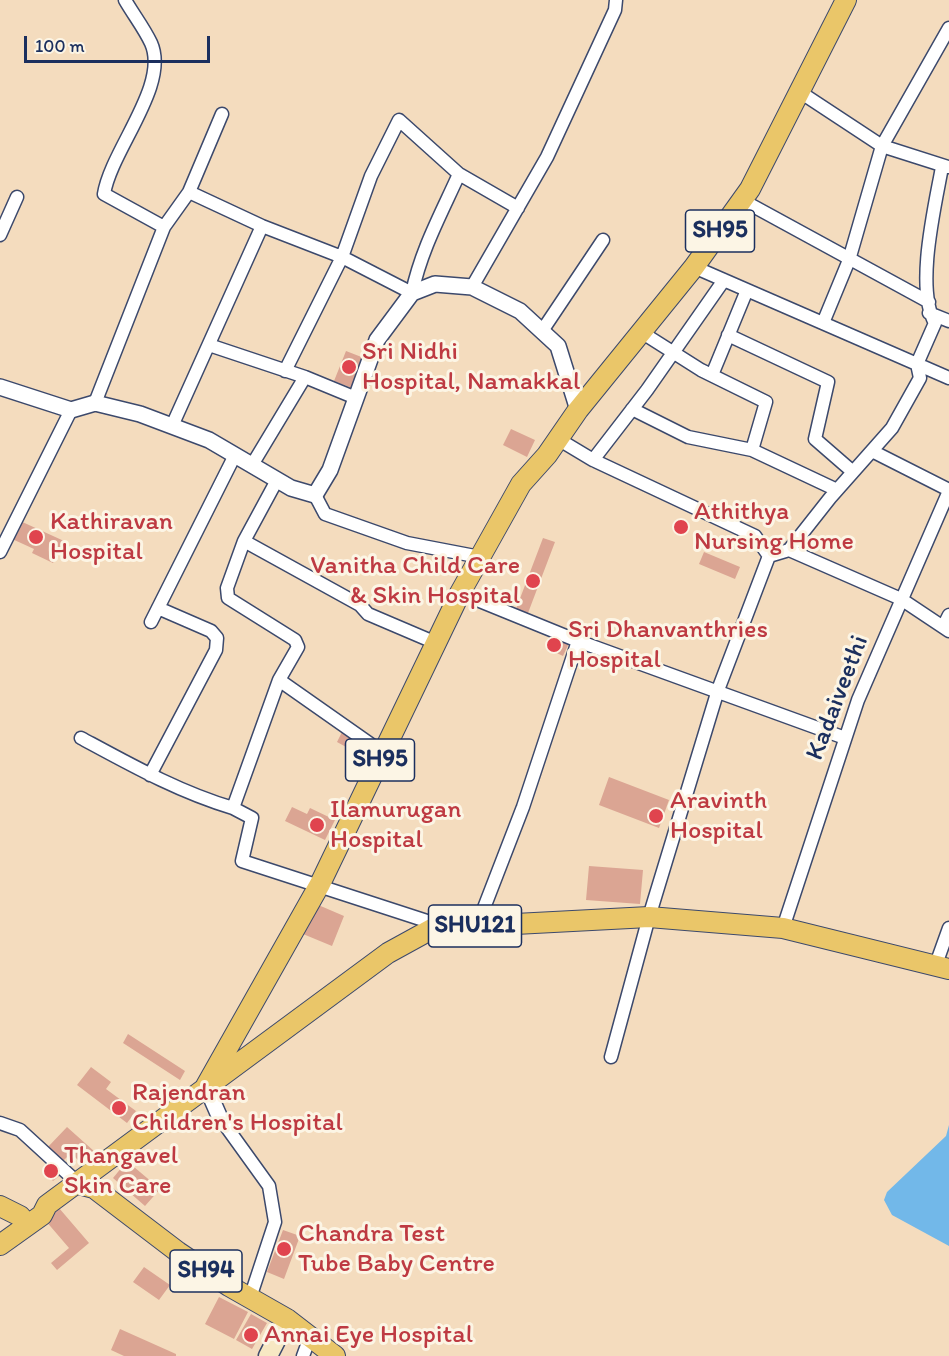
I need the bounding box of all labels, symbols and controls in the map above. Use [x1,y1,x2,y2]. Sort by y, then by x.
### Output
scale bar [27,24,213,62]
text: 100 m [35,35,85,57]
road number: SH95 [686,210,754,252]
place label: Sri Nidhi Hospital, Namakkal [362,336,580,398]
marker: Sri Nidhi Hospital, Namakkal [340,358,358,376]
place label: Athithya Nursing Home [694,496,854,558]
place label: Kathiravan Hospital [50,506,173,568]
marker: Athithya Nursing Home [672,518,690,536]
marker: Kathiravan Hospital [27,528,45,546]
place label: Vanitha Child Care & Skin Hospital [310,550,520,612]
marker: Vanitha Child Care & Skin Hospital [524,572,542,590]
place label: Sri Dhanvanthries Hospital [568,614,768,676]
street label: Kadaiveethi [800,631,876,765]
marker: Sri Dhanvanthries Hospital [545,636,563,654]
road number: SH95 [346,739,415,781]
place label: Aravinth Hospital [670,785,767,846]
place label: Ilamurugan Hospital [330,794,461,856]
marker: Aravinth Hospital [647,807,665,825]
marker: Ilamurugan Hospital [308,816,326,834]
road number: SHU121 [428,905,522,947]
place label: Rajendran Children's Hospital [132,1077,343,1138]
marker: Rajendran Children's Hospital [110,1099,128,1117]
place label: Thangavel Skin Care [64,1140,178,1202]
marker: Thangavel Skin Care [42,1162,60,1180]
place label: Chandra Test Tube Baby Centre [298,1218,495,1280]
marker: Chandra Test Tube Baby Centre [275,1240,293,1258]
road number: SH94 [170,1250,242,1292]
place label: Annai Eye Hospital [264,1319,473,1351]
marker: Annai Eye Hospital [242,1326,260,1344]

